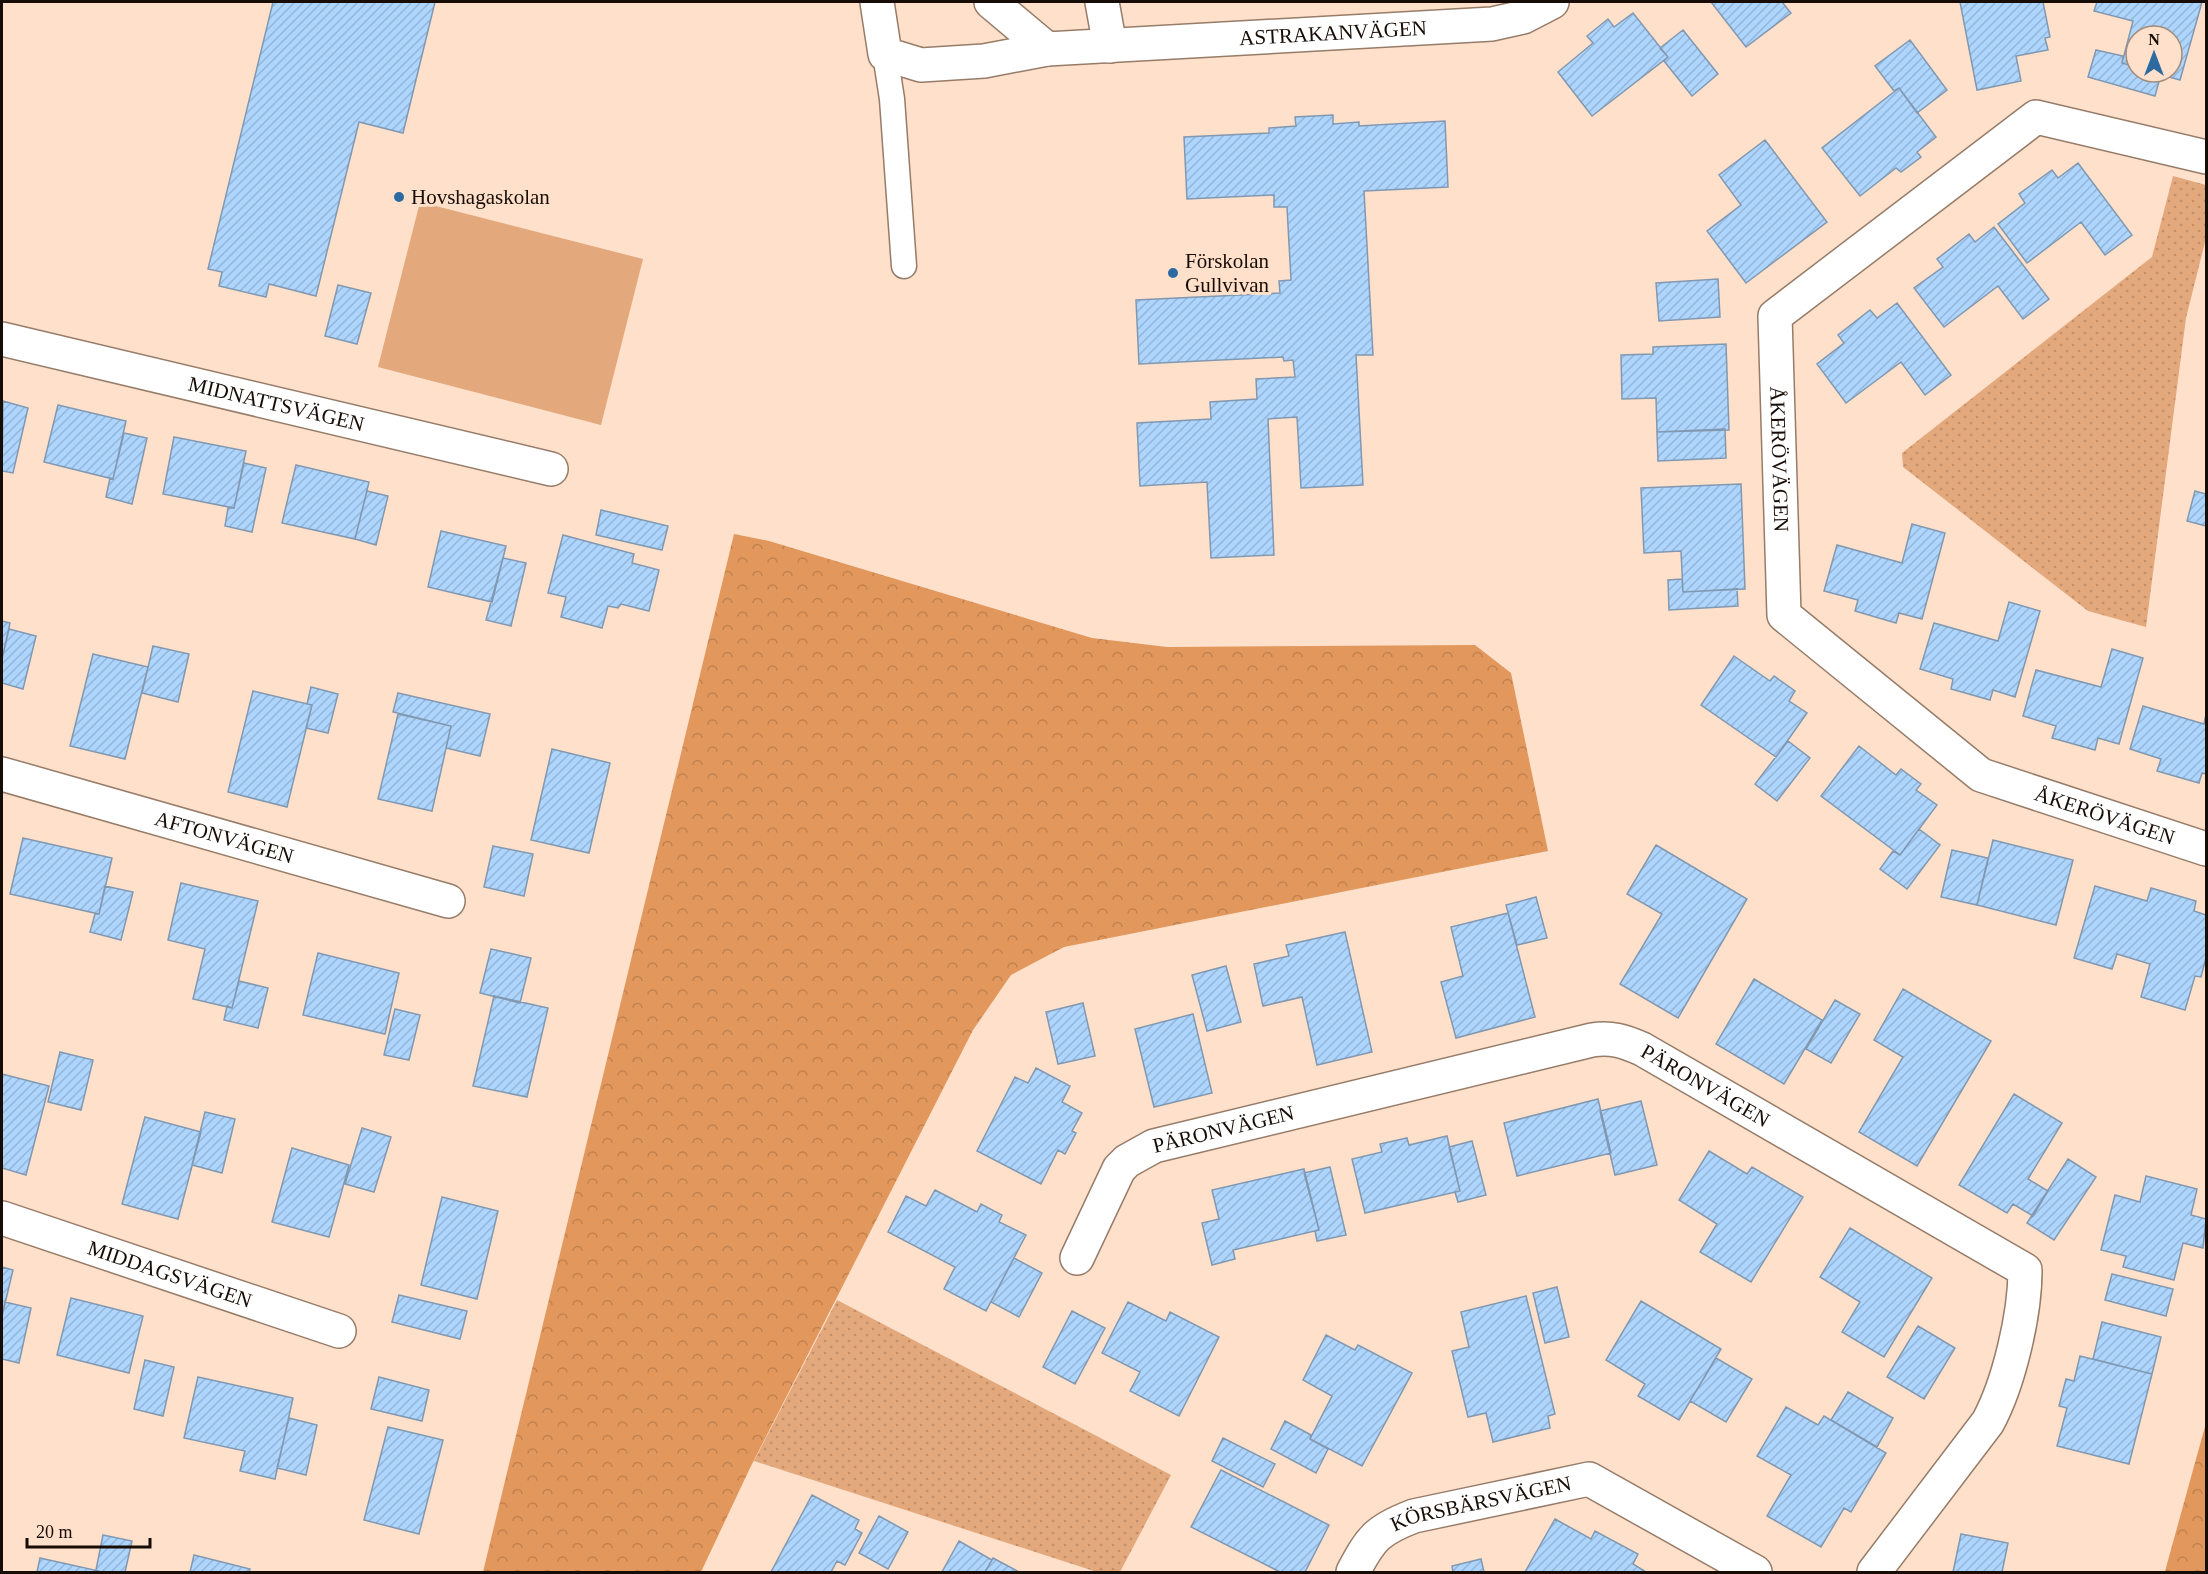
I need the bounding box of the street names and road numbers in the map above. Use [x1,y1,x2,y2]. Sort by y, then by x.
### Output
street label: ASTRAKANVÄGEN [1239,16,1428,50]
street label: MIDNATTSVÄGEN [186,372,367,436]
street label: ÅKERÖVÄGEN [1765,386,1793,532]
street label: ÅKERÖVÄGEN [2032,781,2178,850]
street label: AFTONVÄGEN [152,806,296,868]
street label: PÄRONVÄGEN [1637,1039,1774,1132]
street label: PÄRONVÄGEN [1150,1101,1297,1158]
street label: MIDDAGSVÄGEN [85,1236,255,1313]
street label: KÖRSBÄRSVÄGEN [1387,1471,1573,1536]

